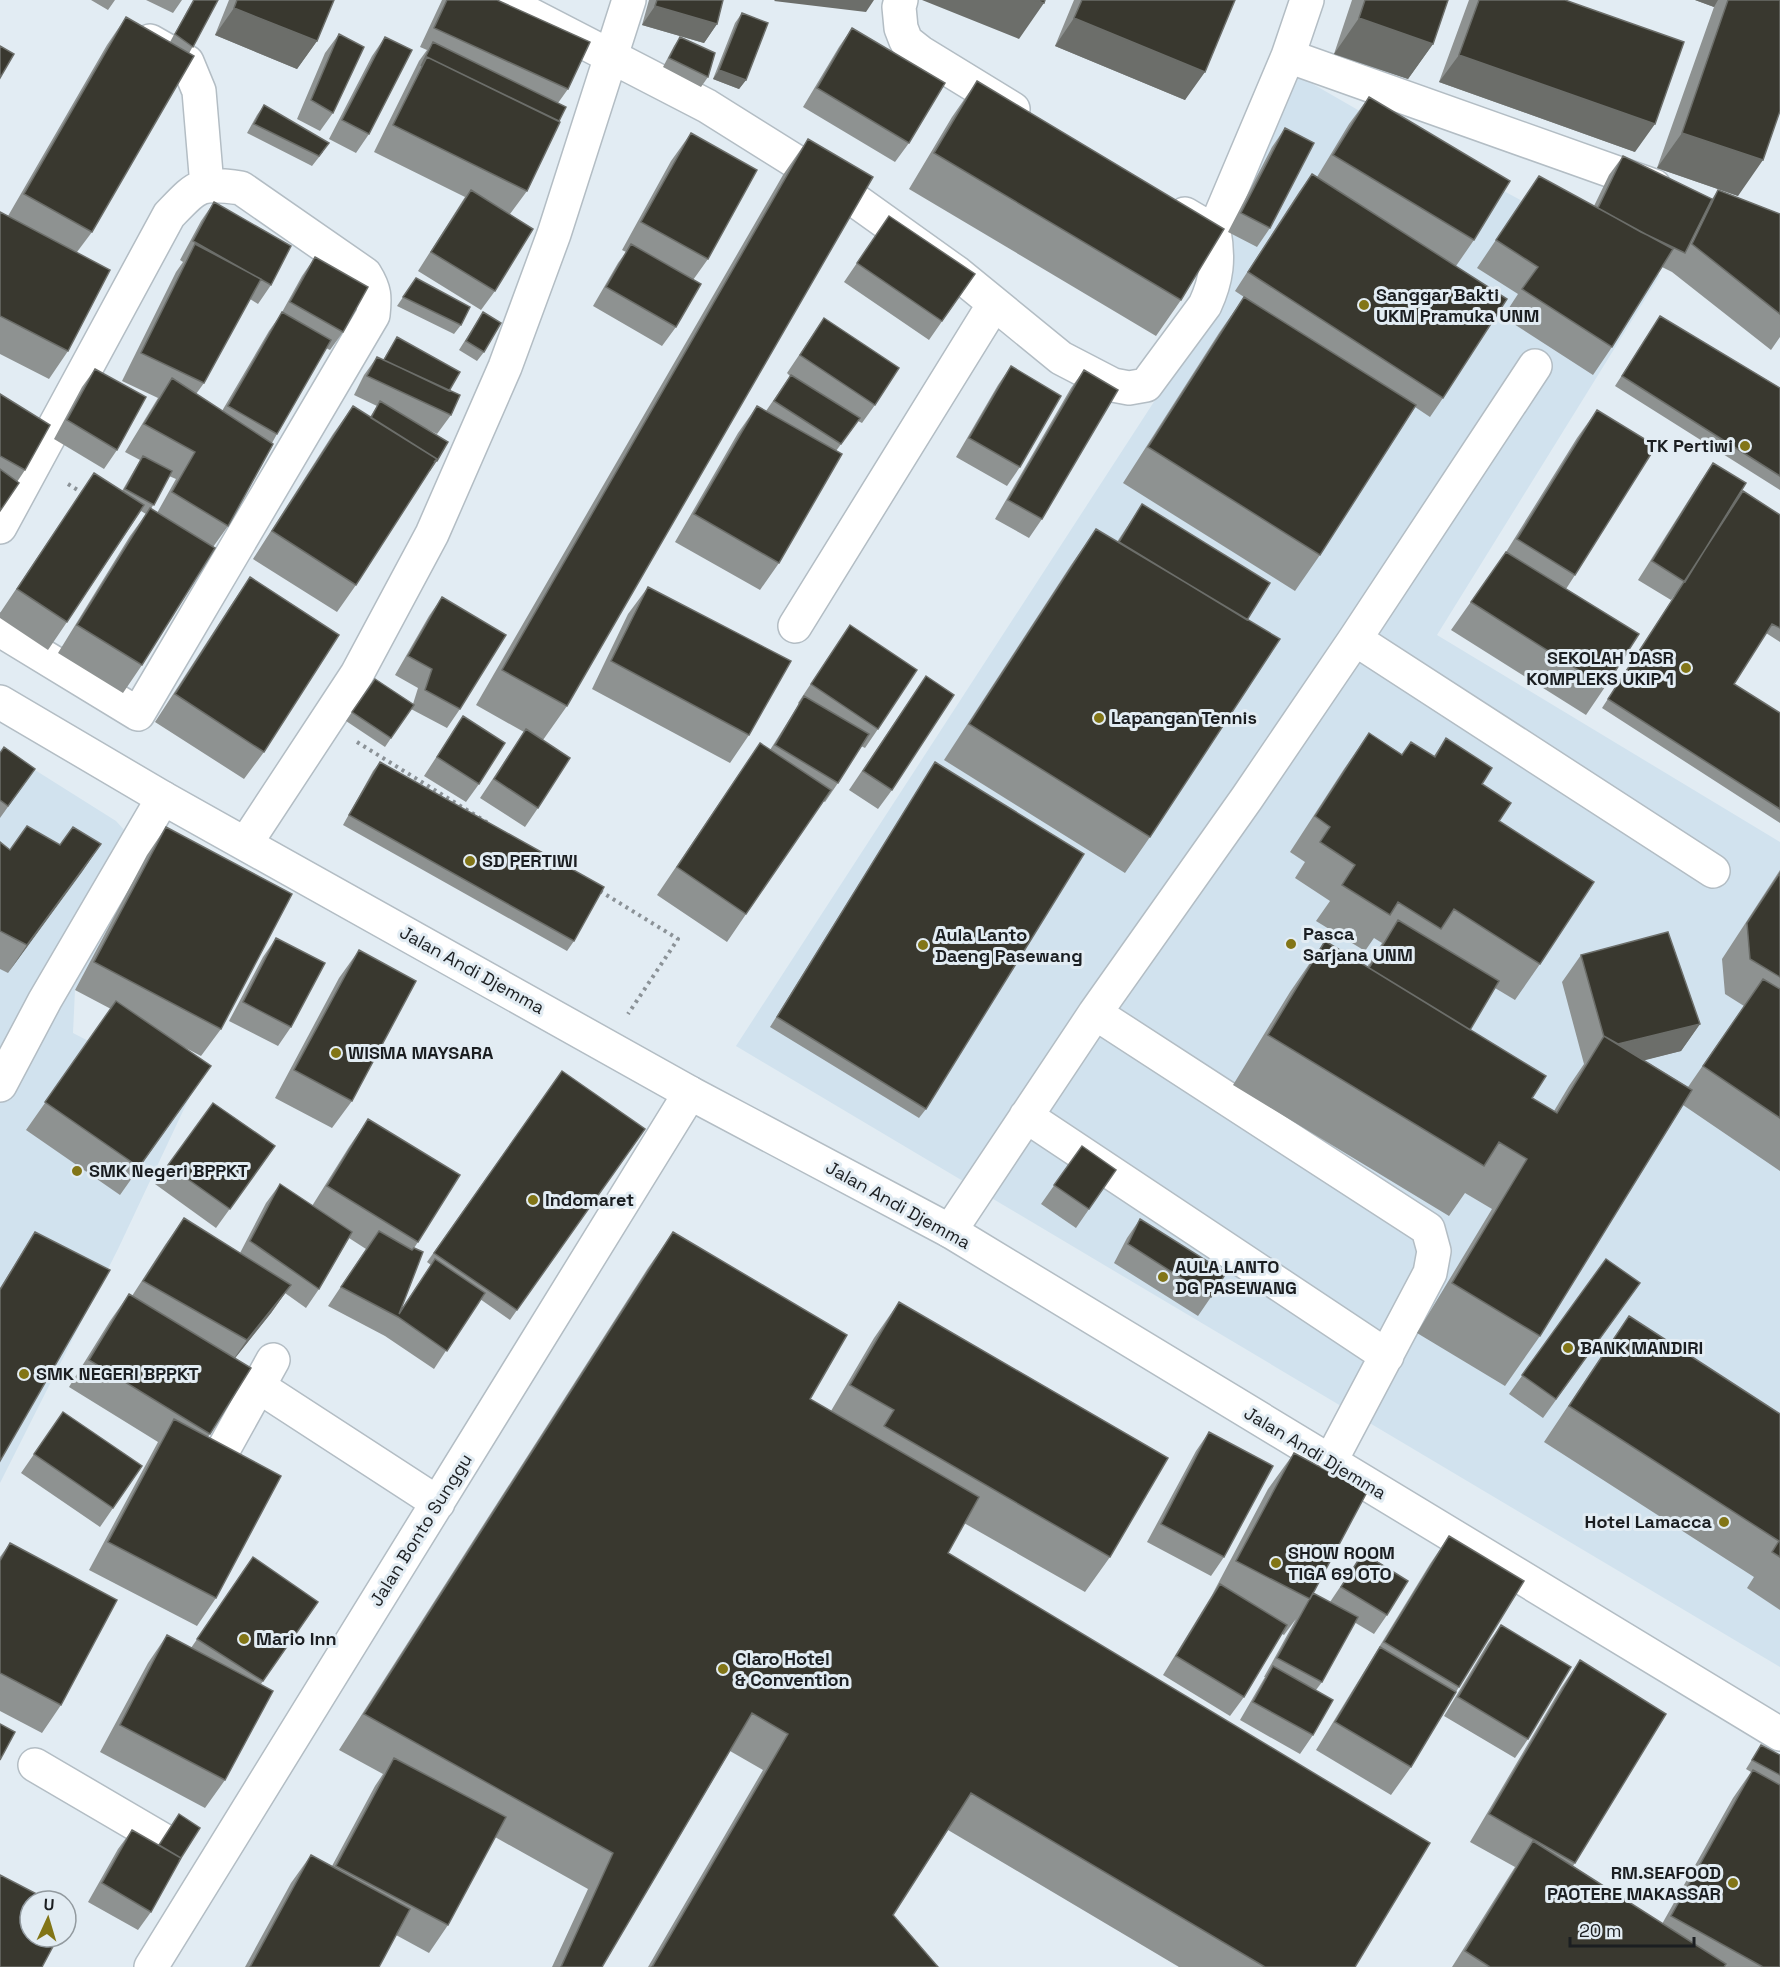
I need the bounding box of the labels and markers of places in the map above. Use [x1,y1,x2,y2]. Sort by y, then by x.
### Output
place label: Sanggar Bakti UKM Pramuka UNM [1376,283,1539,327]
marker: Sanggar Bakti UKM Pramuka UNM [1357,298,1371,312]
place label: TK Pertiwi [1647,434,1733,457]
marker: TK Pertiwi [1738,439,1752,453]
place label: SEKOLAH DASR KOMPLEKS UKIP 1 [1526,646,1674,690]
marker: SEKOLAH DASR KOMPLEKS UKIP 1 [1679,661,1693,675]
place label: Lapangan Tennis [1111,706,1257,729]
marker: Lapangan Tennis [1092,711,1106,725]
place label: SD PERTIWI [482,849,578,872]
marker: SD PERTIWI [463,854,477,868]
place label: Pasca Sarjana UNM [1303,922,1413,966]
place label: Aula Lanto Daeng Pasewang [935,923,1083,967]
marker: Pasca Sarjana UNM [1284,937,1298,951]
marker: Aula Lanto Daeng Pasewang [916,938,930,952]
place label: WISMA MAYSARA [348,1041,494,1064]
marker: WISMA MAYSARA [329,1046,343,1060]
place label: SMK Negeri BPPKT [89,1159,248,1182]
marker: SMK Negeri BPPKT [70,1164,84,1178]
place label: Indomaret [545,1188,634,1211]
marker: Indomaret [526,1193,540,1207]
place label: AULA LANTO DG PASEWANG [1175,1255,1297,1299]
marker: AULA LANTO DG PASEWANG [1156,1270,1170,1284]
place label: BANK MANDIRI [1580,1336,1703,1359]
marker: BANK MANDIRI [1561,1341,1575,1355]
place label: SMK NEGERI BPPKT [36,1362,199,1385]
marker: SMK NEGERI BPPKT [17,1367,31,1381]
place label: Hotel Lamacca [1585,1510,1713,1533]
marker: Hotel Lamacca [1717,1515,1731,1529]
place label: SHOW ROOM TIGA 69 OTO [1288,1541,1395,1585]
marker: SHOW ROOM TIGA 69 OTO [1269,1556,1283,1570]
place label: Mario Inn [256,1627,337,1650]
marker: Mario Inn [237,1632,251,1646]
place label: Claro Hotel & Convention [735,1647,850,1691]
marker: Claro Hotel & Convention [716,1662,730,1676]
place label: RM.SEAFOOD PAOTERE MAKASSAR [1547,1861,1721,1905]
marker: RM.SEAFOOD PAOTERE MAKASSAR [1726,1876,1740,1890]

